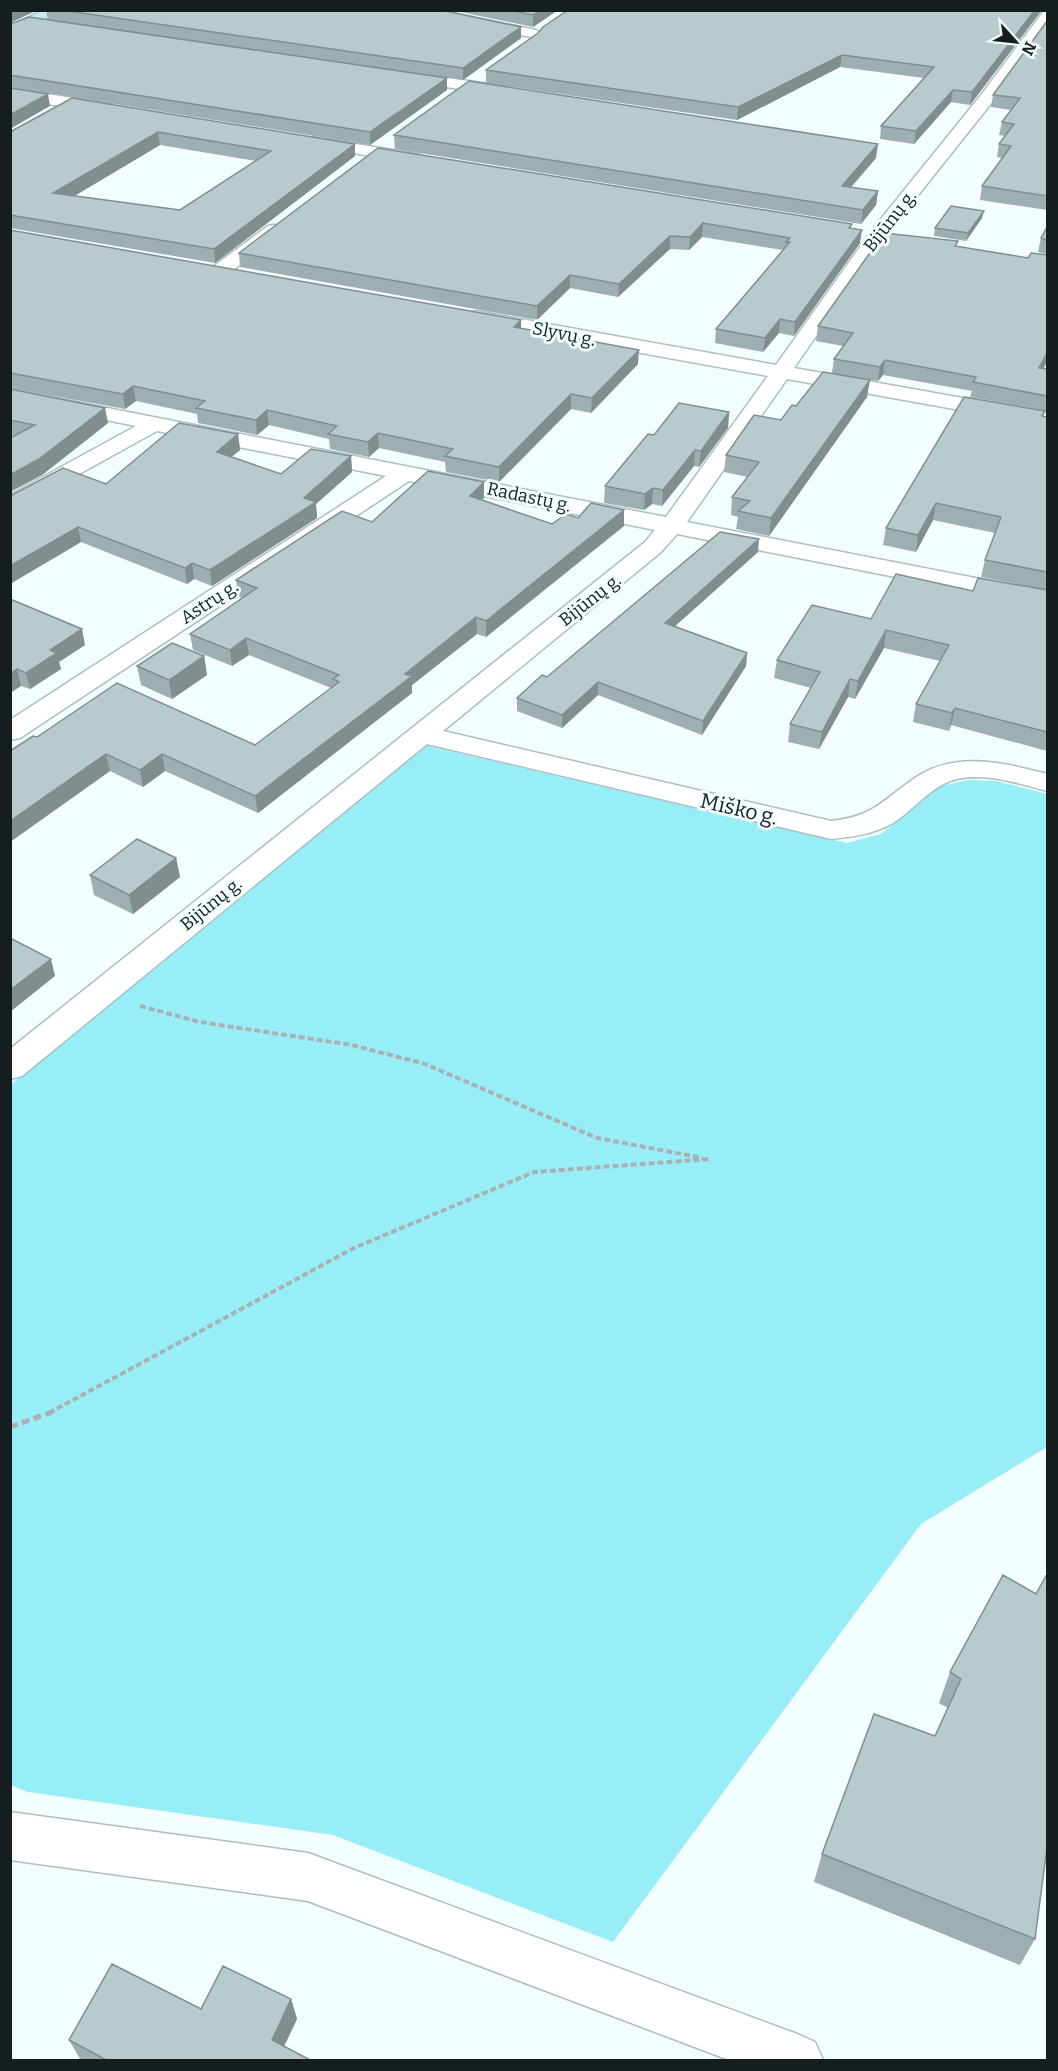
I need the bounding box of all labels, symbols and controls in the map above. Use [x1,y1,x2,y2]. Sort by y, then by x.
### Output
north arrow [986,12,1046,72]
text: N [1018,39,1040,58]
street label: Bijūnų g. [859,186,921,256]
street label: Slyvų g. [531,317,597,351]
street label: Radastų g. [485,477,573,517]
street label: Bijūnų g. [555,569,625,631]
street label: Astrų g. [176,575,242,629]
street label: Miško g. [698,787,780,831]
street label: Bijūnų g. [176,873,246,935]

